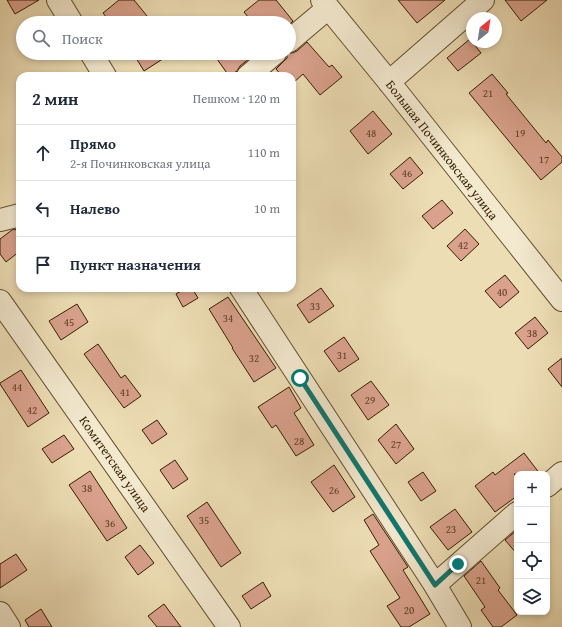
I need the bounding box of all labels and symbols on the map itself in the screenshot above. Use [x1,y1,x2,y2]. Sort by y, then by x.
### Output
north arrow [466,12,502,48]
street label: Большая Починковская улица [381,76,503,225]
house number: 21 [483,85,493,101]
house number: 48 [366,125,376,141]
house number: 19 [515,125,525,141]
house number: 17 [539,151,549,167]
house number: 46 [402,165,412,181]
house number: 42 [458,237,468,253]
house number: 40 [497,284,507,300]
house number: 33 [310,298,320,314]
house number: 34 [223,310,233,326]
house number: 45 [64,314,74,330]
house number: 38 [527,325,537,341]
house number: 31 [337,347,347,363]
house number: 32 [249,350,259,366]
route start [291,369,309,387]
house number: 44 [12,379,22,395]
house number: 41 [120,384,130,400]
house number: 29 [365,392,375,408]
house number: 42 [27,402,37,418]
street label: Комитетская улица [75,412,156,517]
house number: 28 [294,433,304,449]
house number: 27 [391,436,401,452]
house number: 38 [82,480,92,496]
house number: 26 [329,482,339,498]
house number: 35 [199,512,209,528]
house number: 36 [105,515,115,531]
house number: 23 [446,521,456,537]
route end [449,555,467,573]
house number: 21 [476,572,486,588]
house number: 20 [404,602,414,618]

